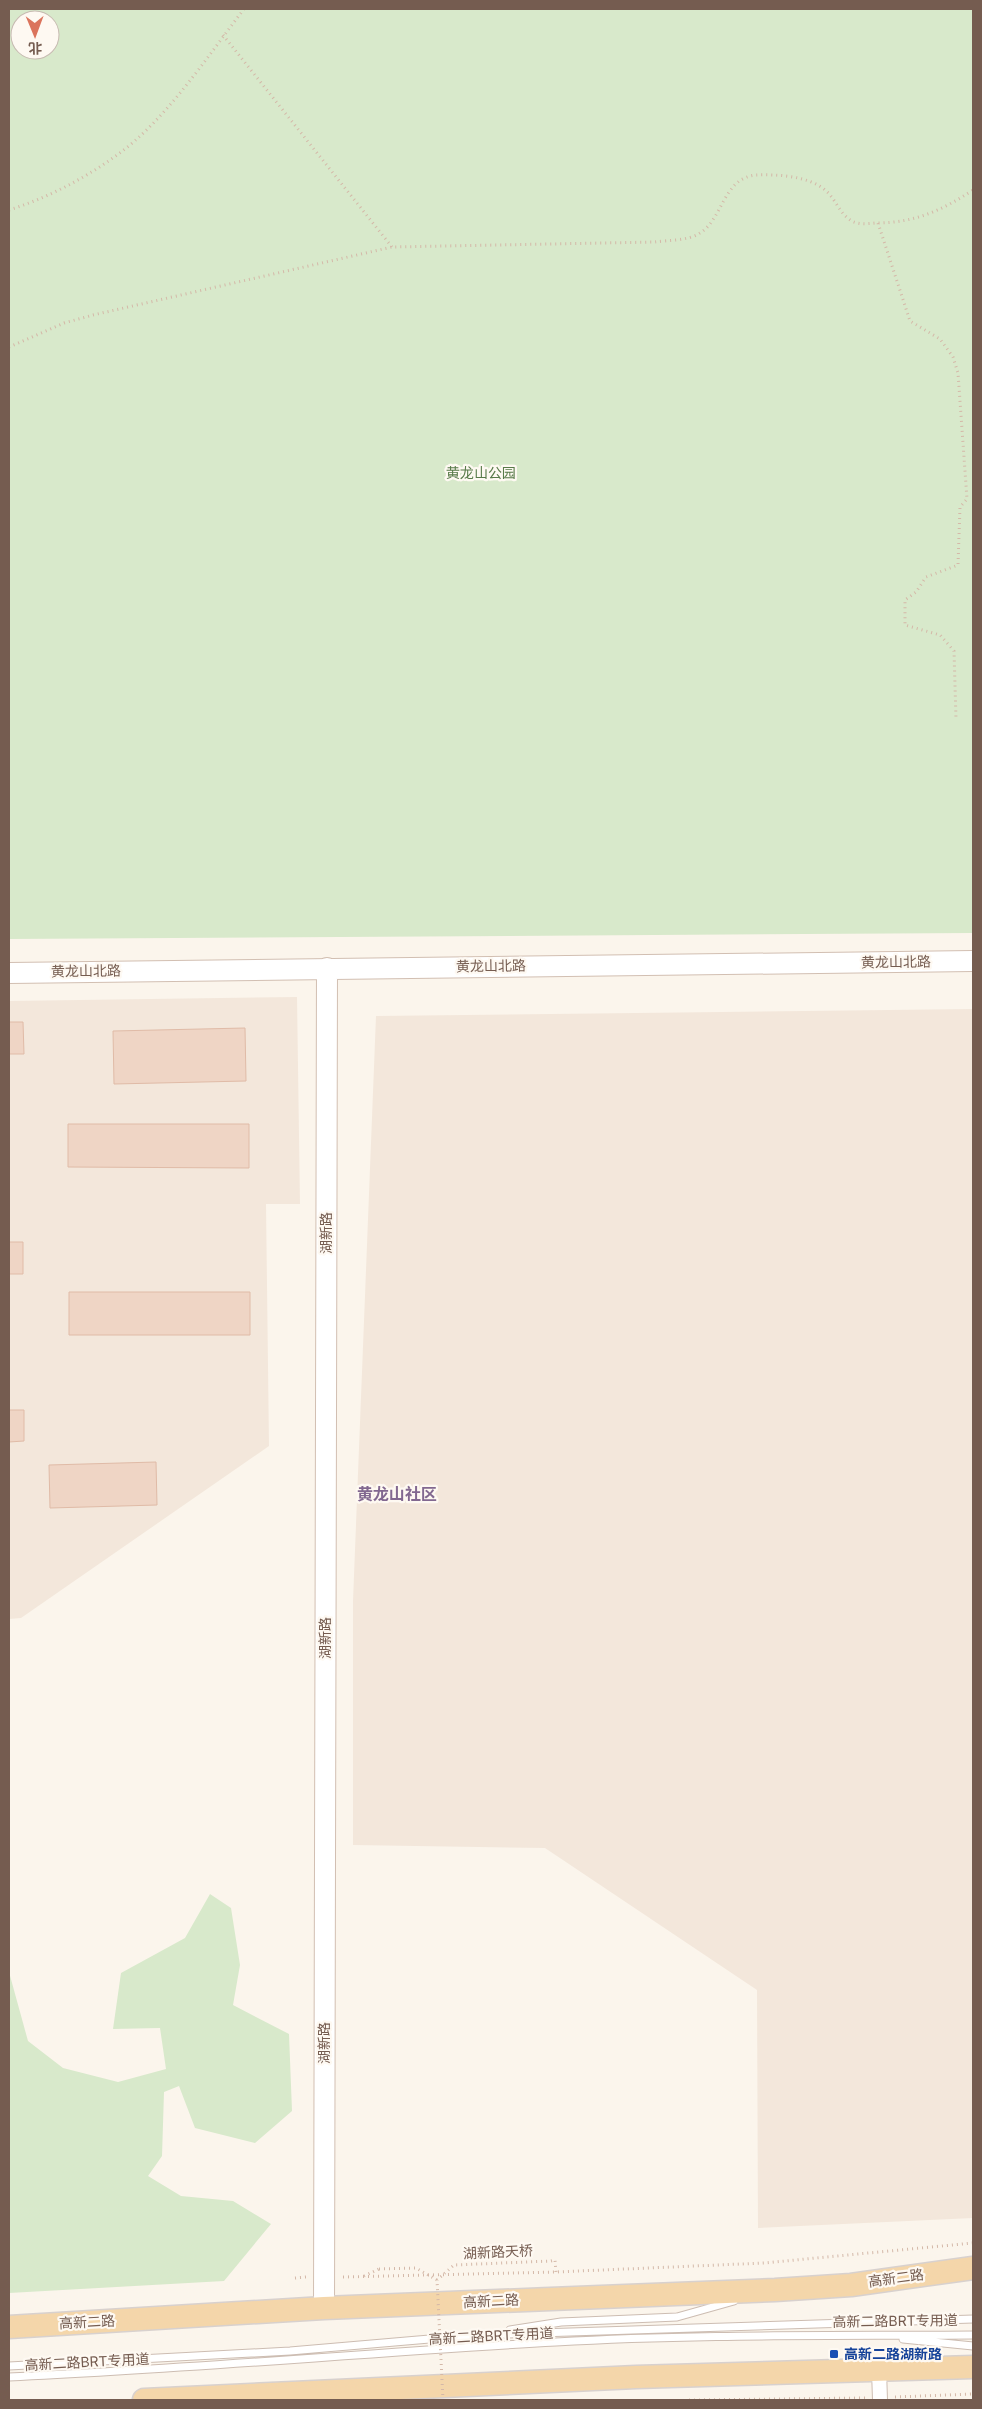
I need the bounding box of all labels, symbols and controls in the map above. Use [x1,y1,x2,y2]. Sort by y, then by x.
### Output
north arrow [10,10,60,60]
text: 北 [28,40,42,57]
park label: 黄龙山公园 [446,464,516,481]
street label: 黄龙山北路 [861,952,931,971]
street label: 黄龙山北路 [456,956,526,975]
street label: 黄龙山北路 [51,961,121,980]
street label: 湖新路 [317,1212,334,1254]
district label: 黄龙山社区 [357,1484,437,1504]
street label: 湖新路 [316,1617,333,1659]
street label: 湖新路 [315,2022,332,2064]
street label: 湖新路天桥 [463,2241,533,2262]
street label: 高新二路 [867,2265,925,2290]
street label: 高新二路 [463,2291,519,2310]
street label: 高新二路BRT专用道 [832,2311,958,2330]
street label: 高新二路 [59,2312,115,2331]
street label: 高新二路BRT专用道 [428,2324,554,2347]
place label: 高新二路湖新路 [844,2345,942,2362]
marker: 高新二路湖新路 [828,2348,840,2360]
street label: 高新二路BRT专用道 [24,2350,150,2373]

